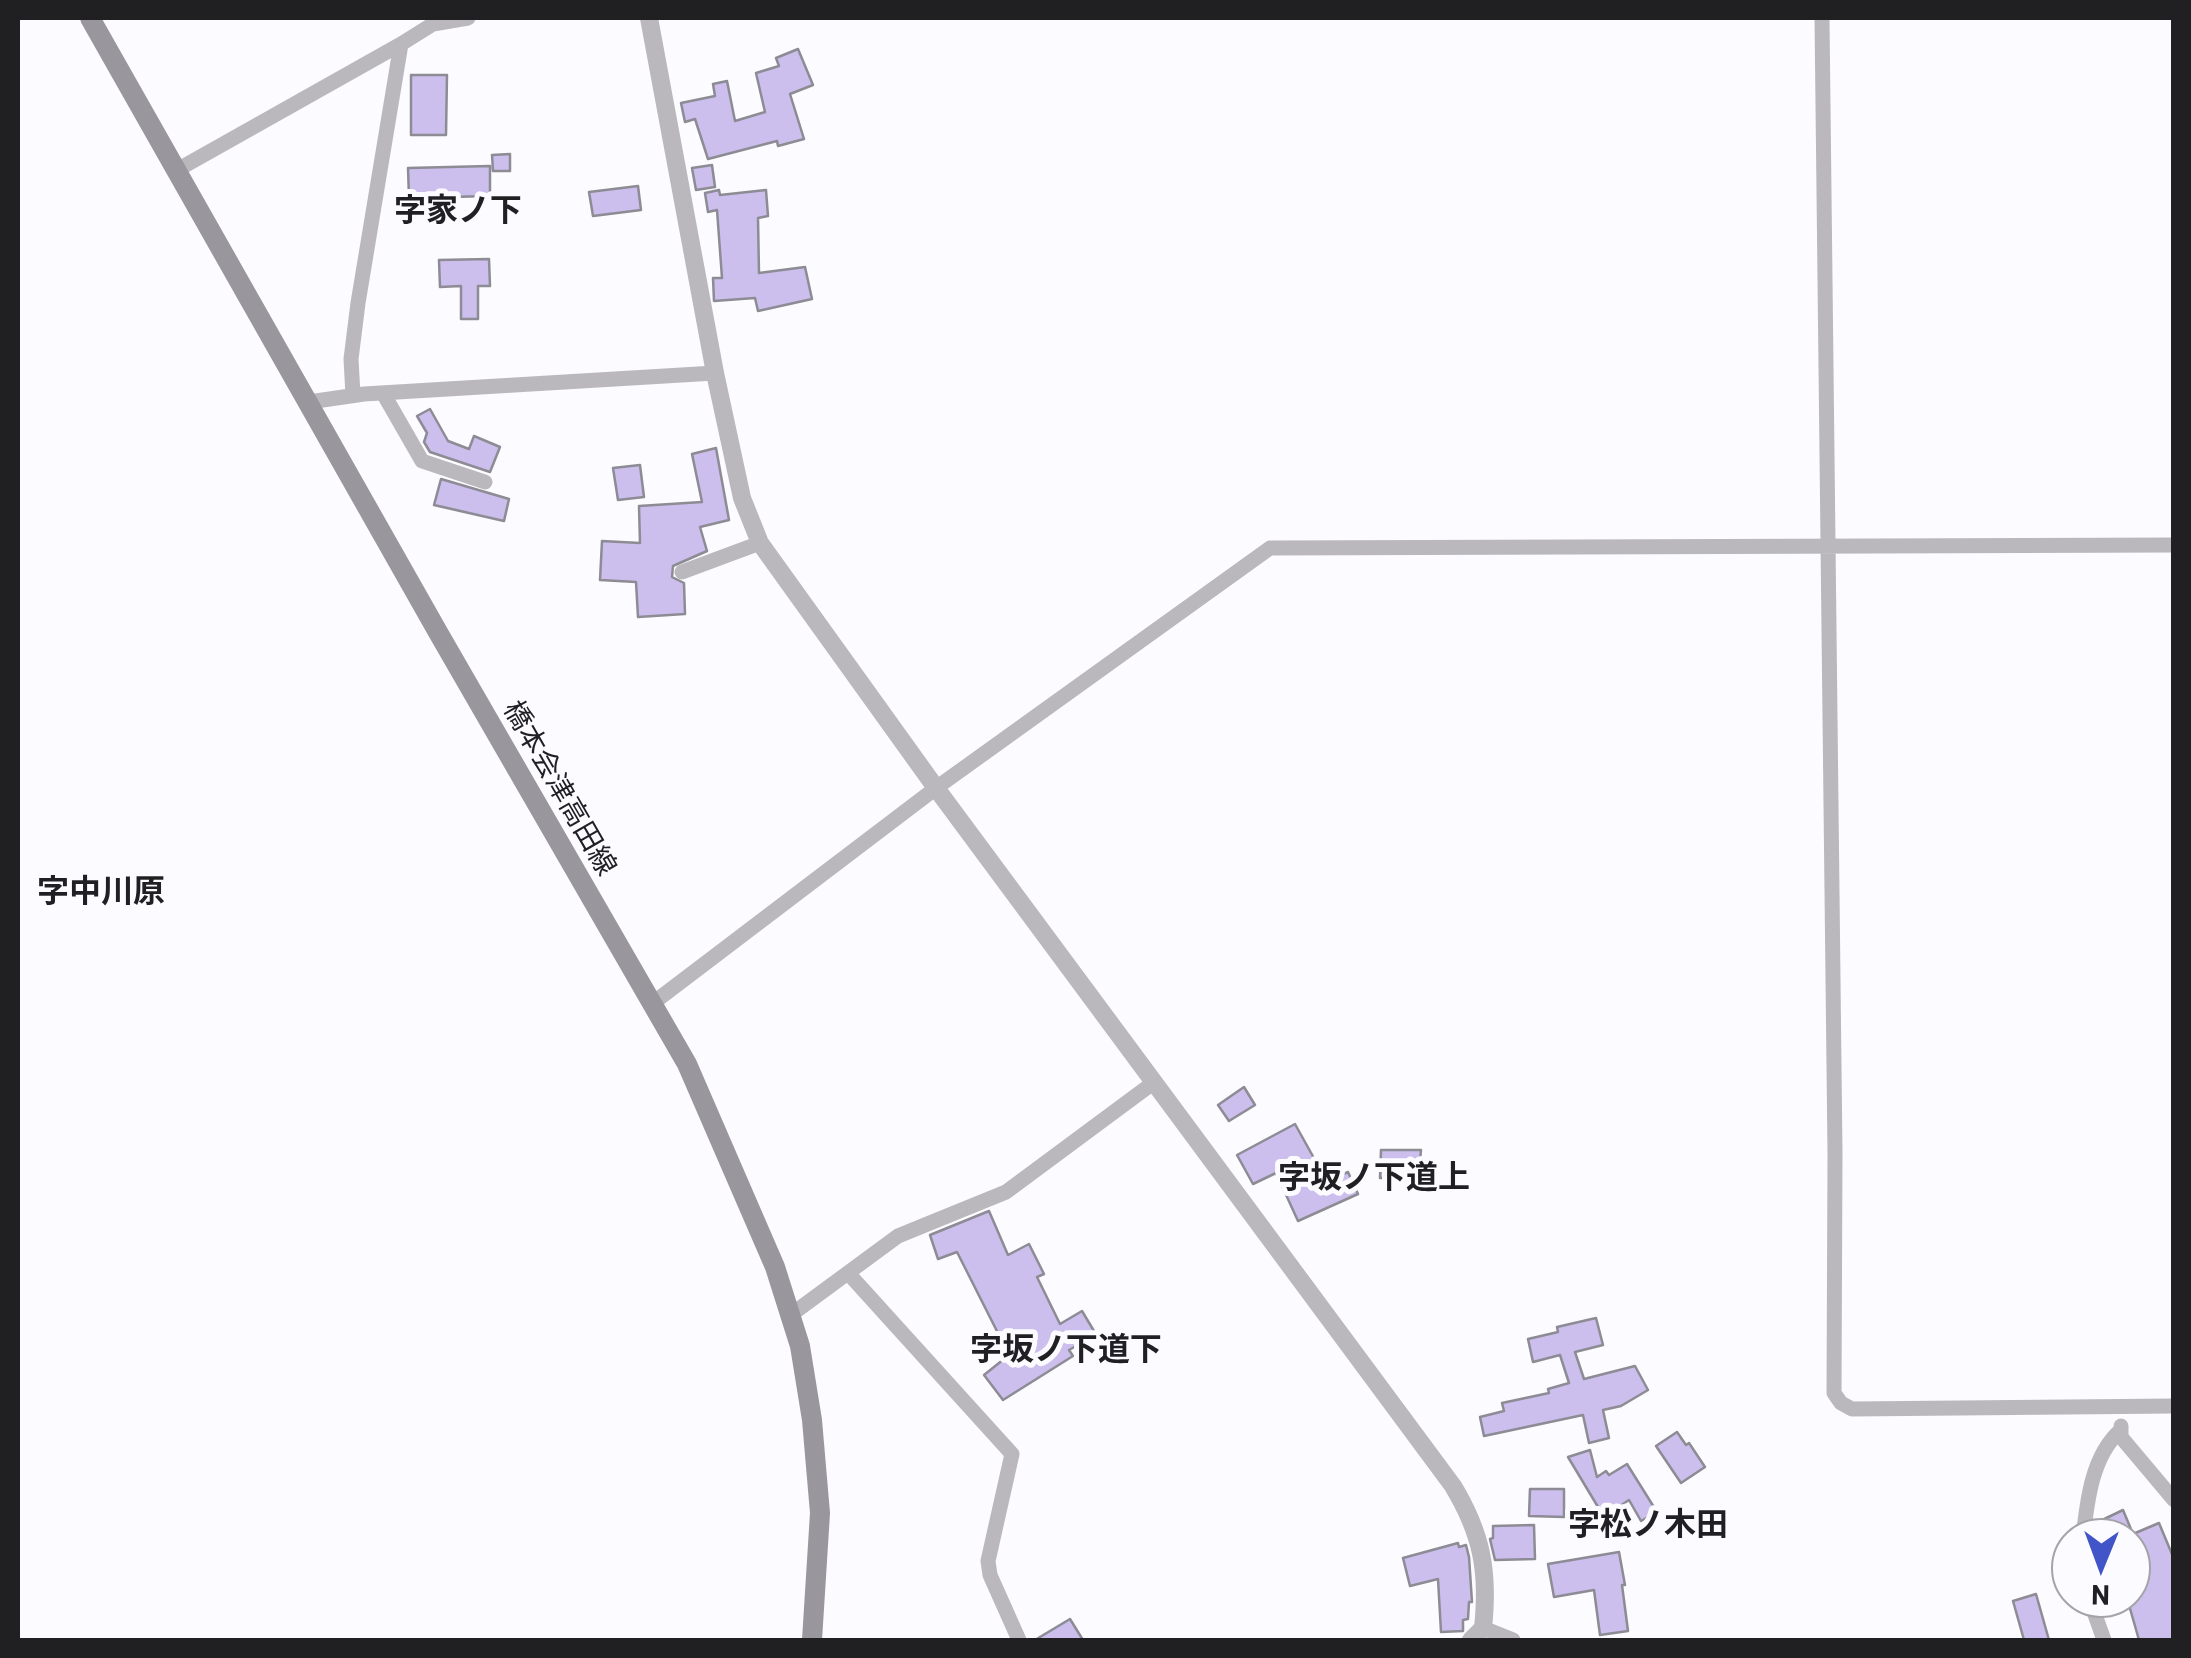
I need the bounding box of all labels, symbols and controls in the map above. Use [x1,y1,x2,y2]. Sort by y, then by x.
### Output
district label: 字家ノ下 [394,191,522,229]
street label: 橋本会津高田線 [496,695,624,881]
district label: 字中川原 [37,872,165,910]
district label: 字坂ノ下道上 [1278,1158,1470,1196]
district label: 字坂ノ下道下 [970,1330,1162,1368]
district label: 字松ノ木田 [1568,1505,1728,1543]
north arrow [2051,1518,2151,1618]
text: N [2091,1579,2110,1613]

